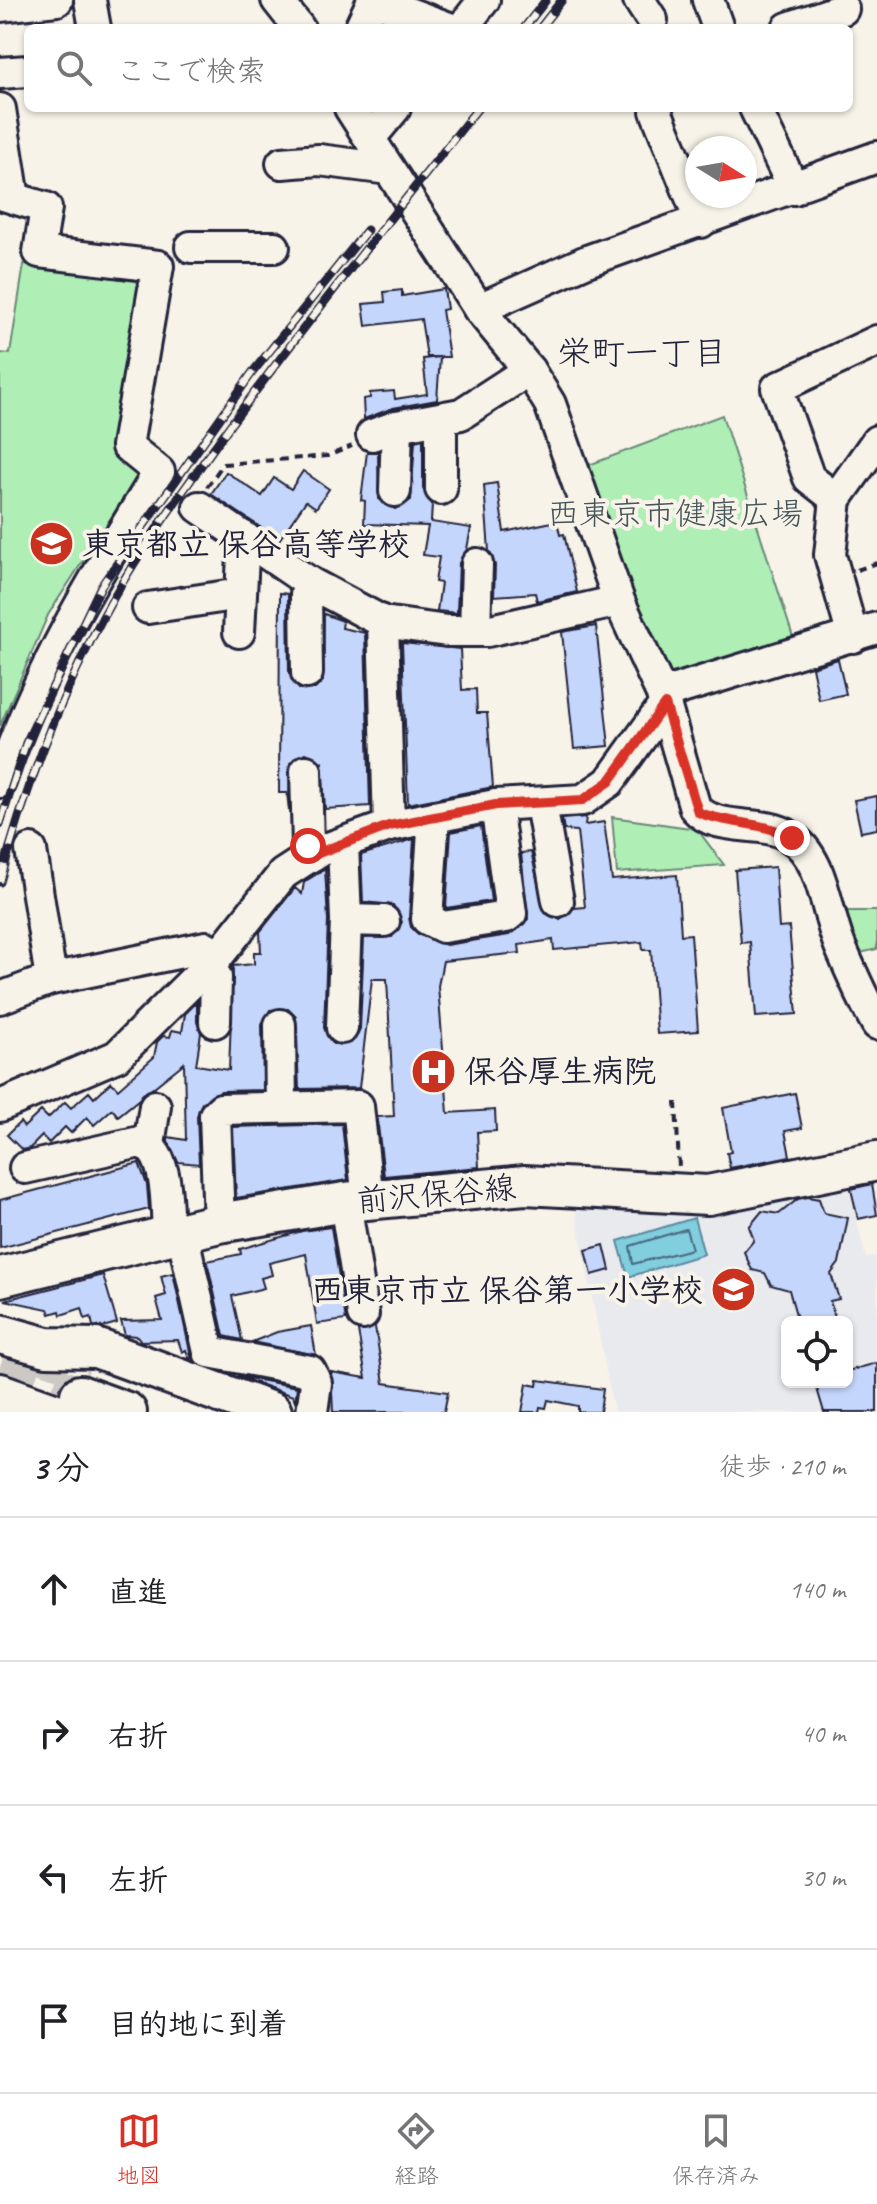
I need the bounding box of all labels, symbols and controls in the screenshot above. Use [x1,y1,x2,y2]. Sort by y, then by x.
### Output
search box [24,24,853,112]
icon: search [52,46,96,90]
text: ここで検索 [116,52,266,90]
north arrow [685,136,757,208]
district label: 栄町一丁目 [557,331,727,374]
park label: 西東京市健康広場 [547,493,803,534]
school or university icon: 東京都立 保谷高等学校 [27,520,75,568]
place label: 東京都立 保谷高等学校 [82,524,410,565]
route end [774,820,810,856]
route start [290,828,326,864]
hospital icon: 保谷厚生病院 [409,1047,457,1095]
place label: 保谷厚生病院 [464,1051,656,1092]
street label: 前沢保谷線 [355,1167,517,1221]
school or university icon: 西東京市立 保谷第一小学校 [710,1266,758,1314]
place label: 西東京市立 保谷第一小学校 [311,1270,703,1311]
map controls [781,1316,853,1388]
button: locate [781,1316,853,1388]
text: 3 分 [32,1446,90,1489]
text: 徒歩 · 210 m [720,1450,845,1483]
icon: ahead [32,1567,76,1611]
text: 直進 [108,1573,168,1611]
text: 140 m [789,1573,845,1606]
icon: right [32,1711,76,1755]
text: 右折 [108,1717,168,1755]
text: 40 m [801,1717,845,1750]
icon: left [32,1855,76,1899]
text: 左折 [108,1861,168,1899]
text: 30 m [801,1861,845,1894]
icon: arrive [32,1999,76,2043]
text: 目的地に到着 [108,2005,288,2043]
tab: 地図 [117,2109,161,2190]
tab: 経路 [394,2109,438,2190]
tab: 保存済み [672,2109,760,2190]

